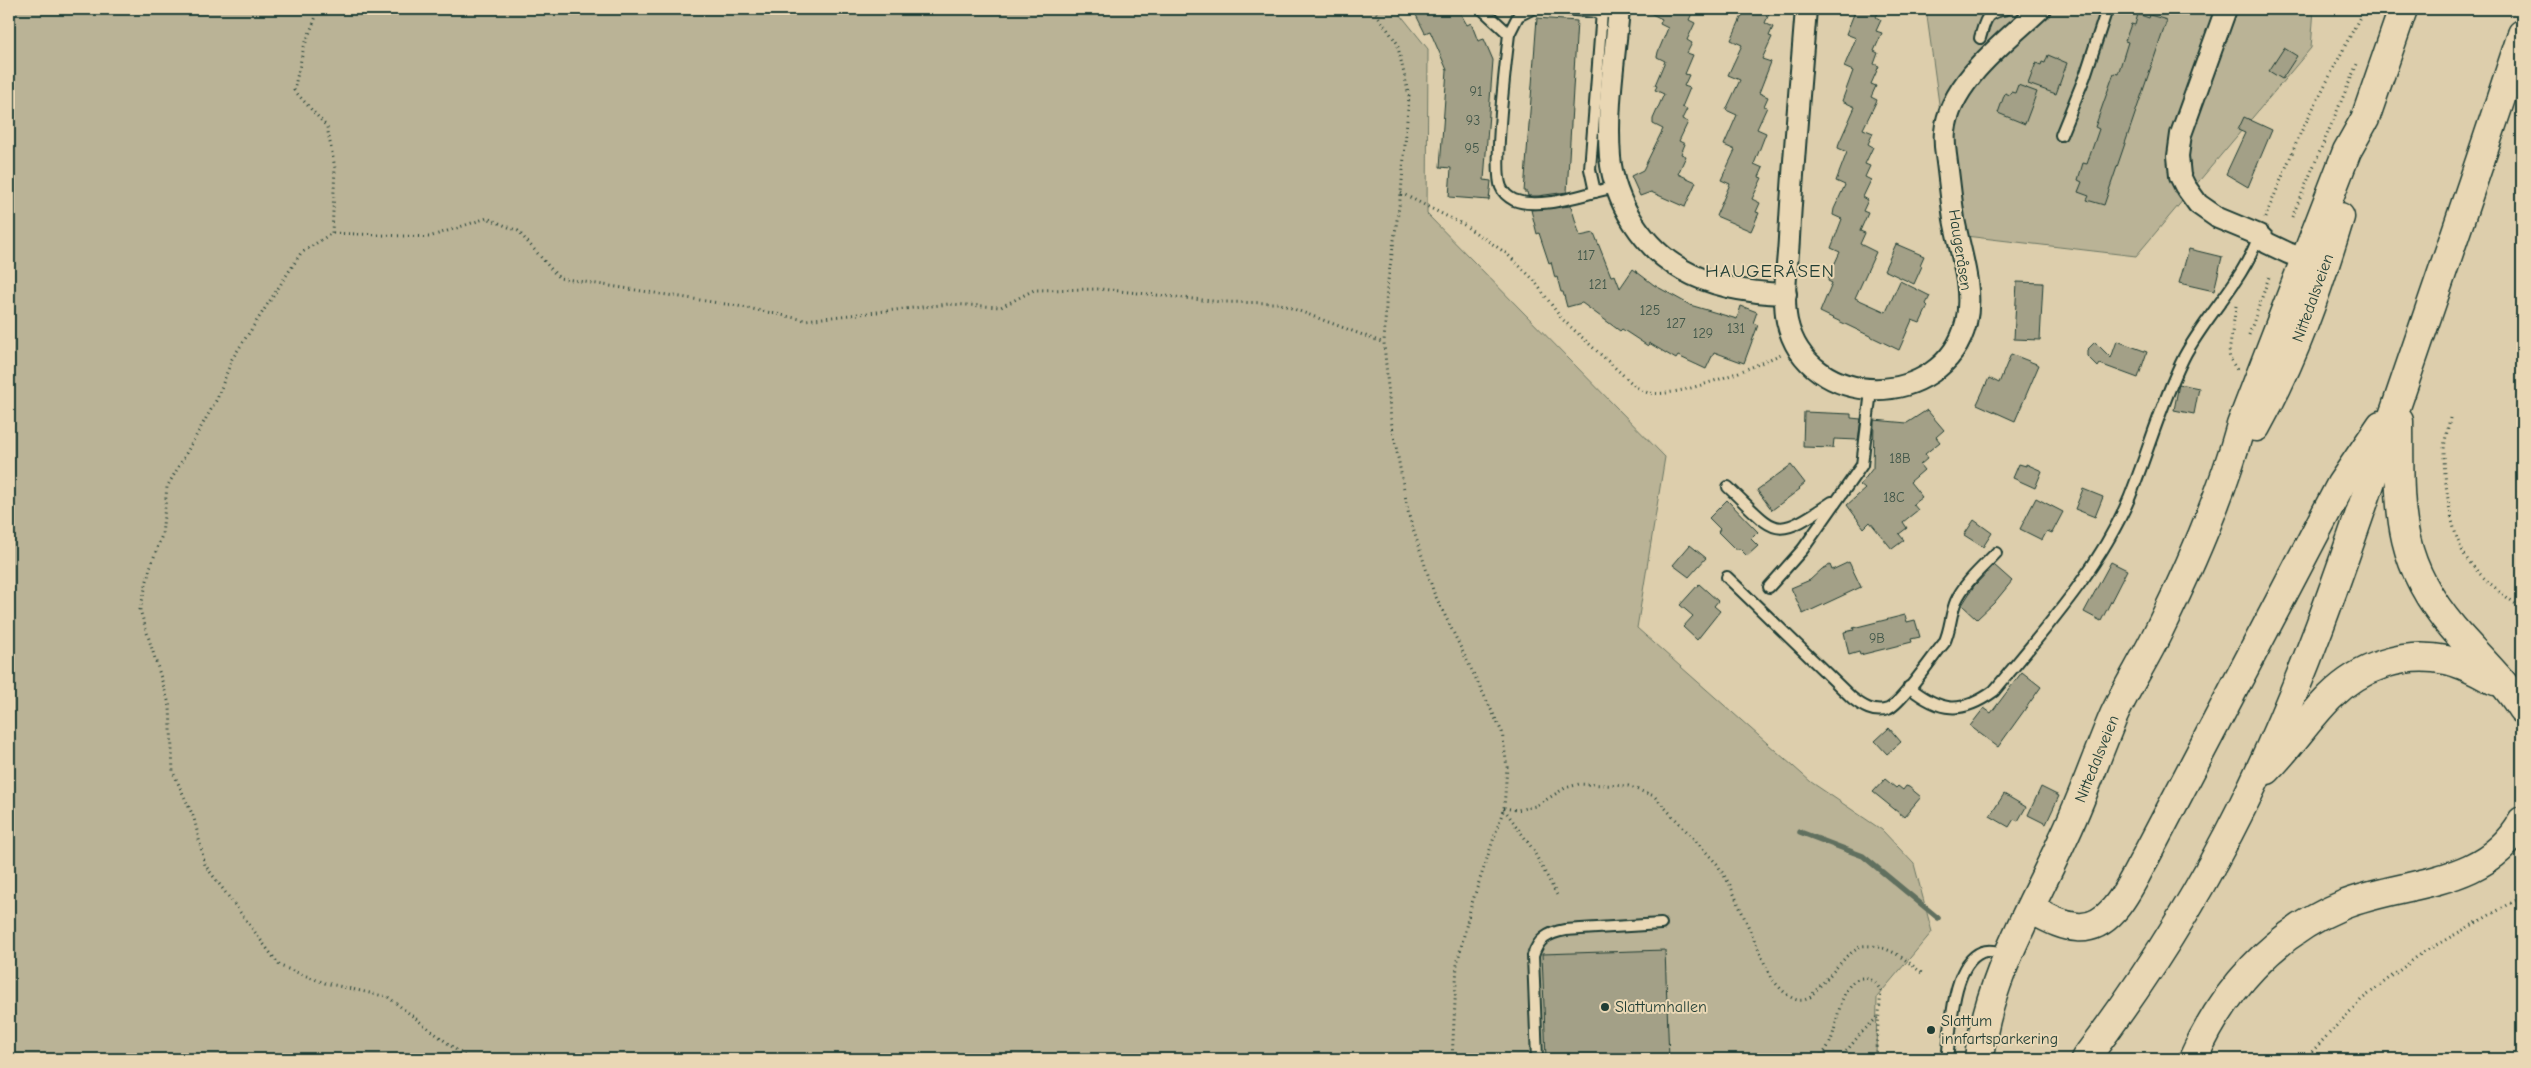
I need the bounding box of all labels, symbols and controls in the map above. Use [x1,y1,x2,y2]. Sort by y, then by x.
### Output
house number: 91 [1470,83,1482,100]
house number: 93 [1466,112,1480,129]
house number: 95 [1464,140,1480,157]
street label: Haugeråsen [1945,208,1975,292]
house number: 117 [1577,247,1595,264]
street label: Nittedalsveien [2289,251,2337,345]
district label: HAUGERÅSEN [1705,260,1835,282]
house number: 121 [1589,276,1607,293]
house number: 125 [1640,302,1660,319]
house number: 127 [1666,315,1686,332]
house number: 131 [1727,320,1745,337]
house number: 129 [1693,325,1713,342]
house number: 18B [1889,450,1911,467]
house number: 18C [1883,489,1905,506]
house number: 9B [1869,630,1885,647]
street label: Nittedalsveien [2071,713,2123,805]
place label: Slattumhallen [1615,998,1707,1016]
marker: Slattumhallen [1599,1001,1611,1013]
place label: Slattum innfartsparkering [1941,1012,2058,1048]
marker: Slattum innfartsparkering [1925,1024,1937,1036]

